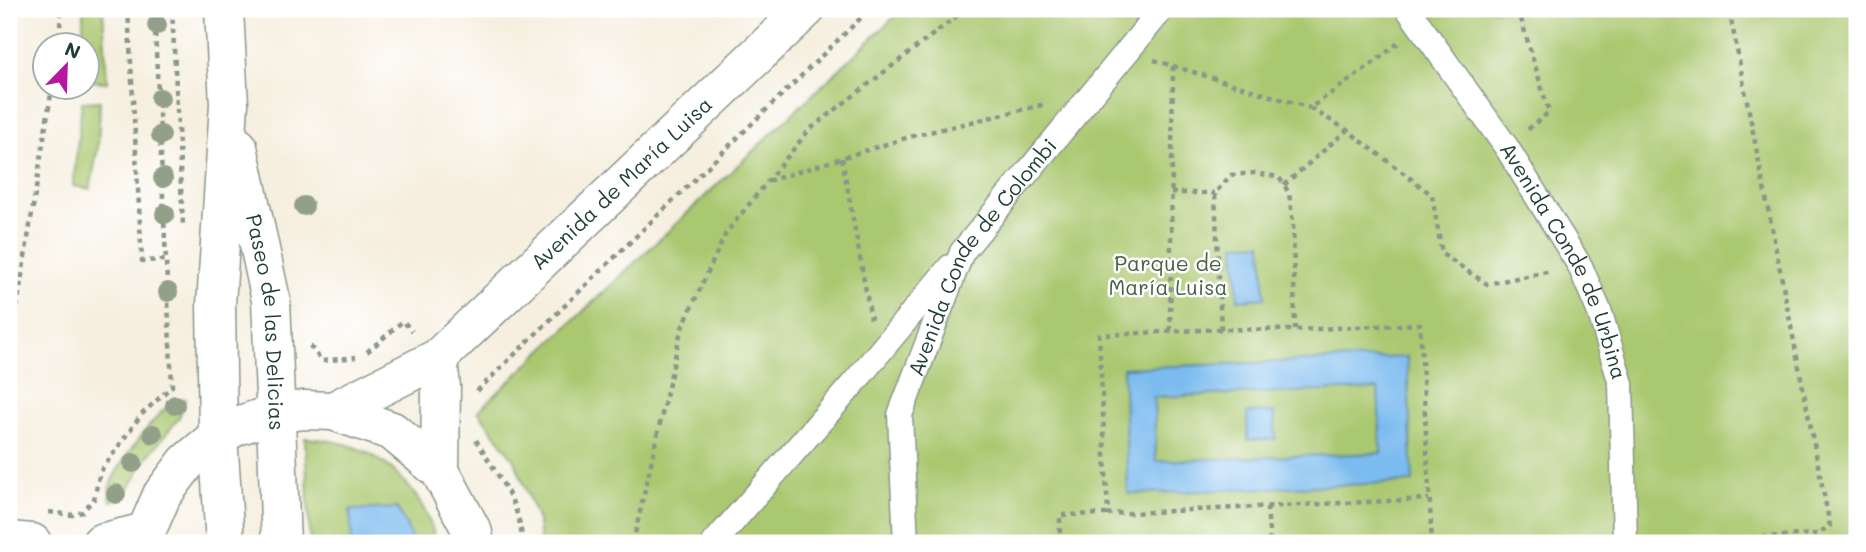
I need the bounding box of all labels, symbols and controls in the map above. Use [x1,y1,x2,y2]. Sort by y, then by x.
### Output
north arrow [32,32,102,102]
text: N [61,36,84,64]
street label: Avenida de María Luisa [524,90,717,275]
street label: Avenida Conde de Colombi [901,132,1062,380]
street label: Avenida Conde de Urbina [1495,137,1634,382]
street label: Paseo de las Delicias [241,211,291,431]
park label: Parque de María Luisa [1108,249,1228,300]

